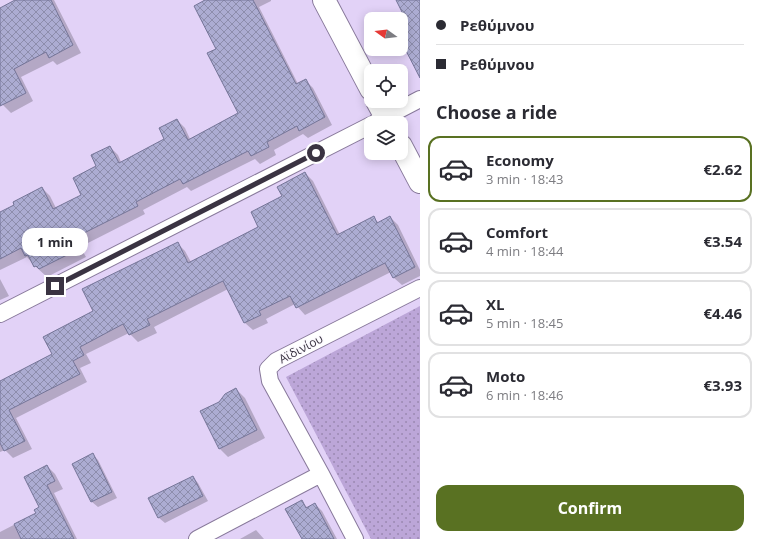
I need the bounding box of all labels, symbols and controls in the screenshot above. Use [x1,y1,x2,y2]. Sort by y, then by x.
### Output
north arrow [364,12,408,56]
map controls [364,12,408,160]
text: Ρεθύμνου [460,15,535,35]
text: Ρεθύμνου [460,54,535,74]
button: locate [364,64,408,108]
text: Choose a ride [436,100,557,124]
button: layers [364,116,408,160]
route start [307,144,325,162]
text: Economy [486,150,554,170]
icon: car [438,151,474,187]
text: €2.62 [703,159,742,179]
text: 3 min · 18:43 [486,170,563,188]
text: Comfort [486,222,548,242]
icon: car [438,223,474,259]
callout: 1 min [22,228,88,256]
text: €3.54 [703,231,742,251]
text: 1 min [37,233,73,251]
text: 4 min · 18:44 [486,242,563,260]
route end [46,277,64,295]
text: XL [486,294,504,314]
icon: car [438,295,474,331]
text: €4.46 [703,303,742,323]
text: 5 min · 18:45 [486,314,563,332]
street label: Αϊδινίου [276,330,326,367]
text: Moto [486,366,525,386]
icon: car [438,367,474,403]
text: €3.93 [703,375,742,395]
text: 6 min · 18:46 [486,386,563,404]
button: Confirm [436,485,744,531]

